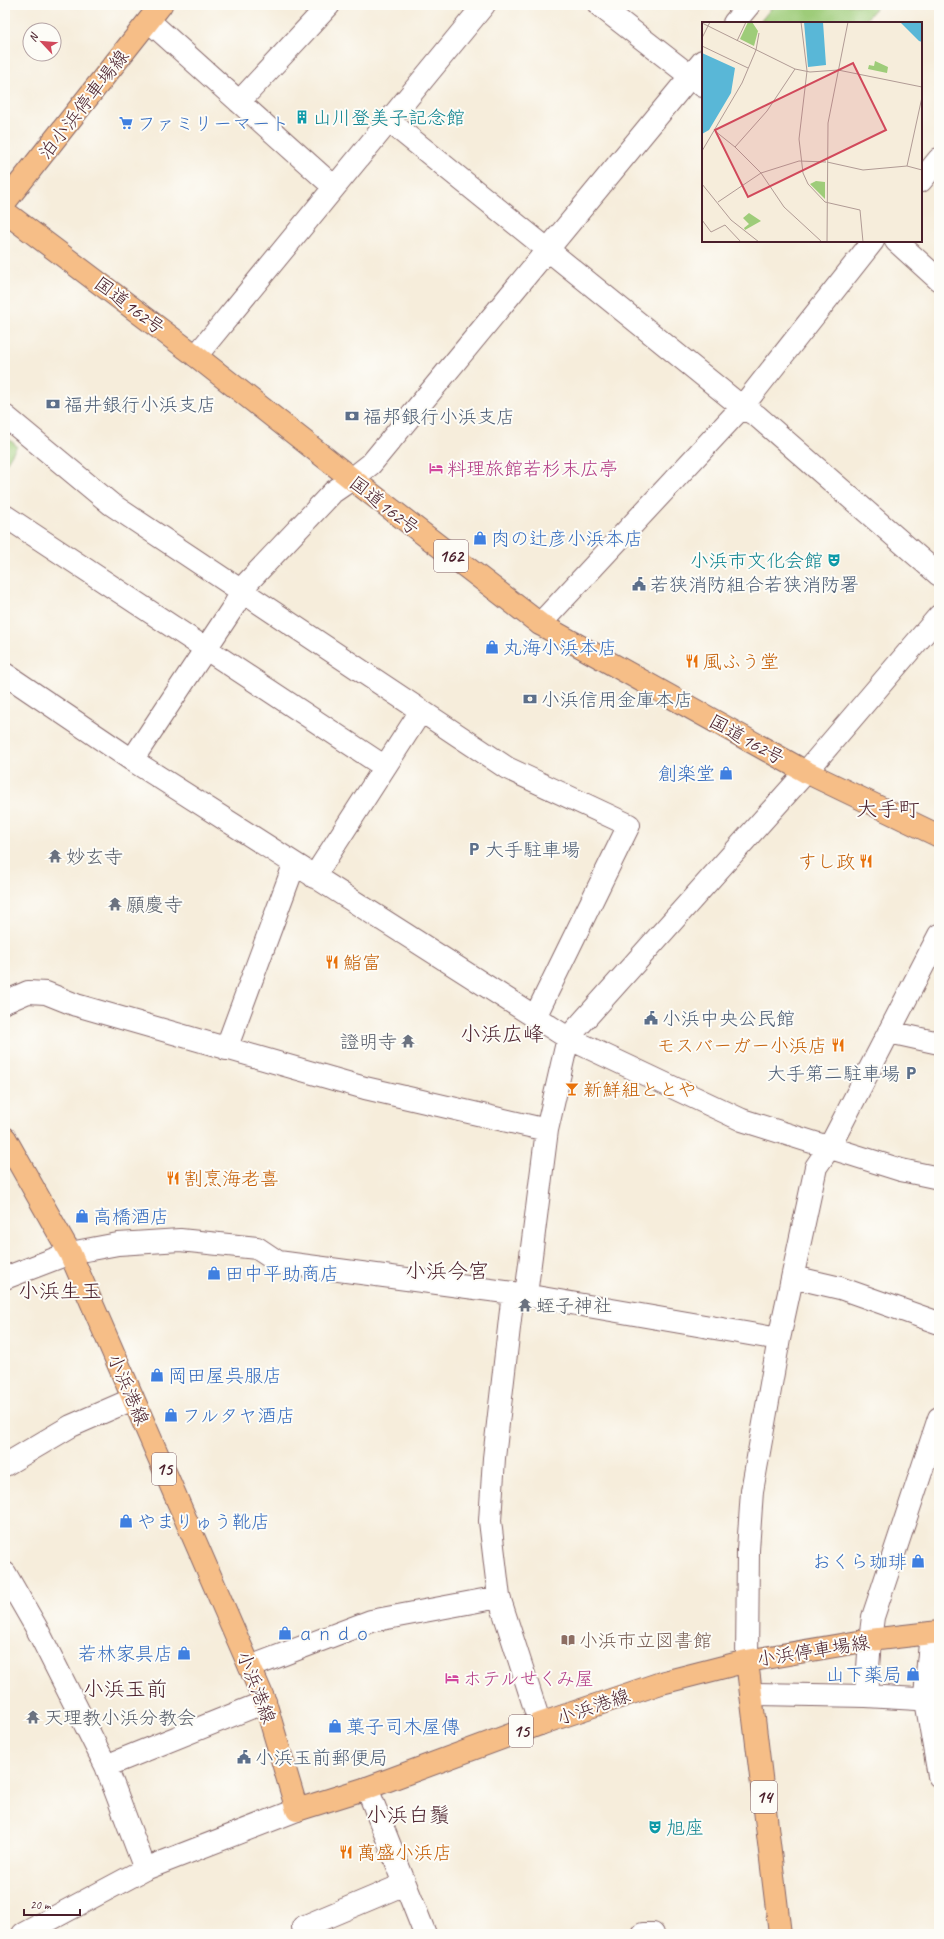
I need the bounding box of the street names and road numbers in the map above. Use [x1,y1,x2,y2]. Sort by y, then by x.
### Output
street label: 泊小浜停車場線 [33,45,134,164]
street label: 国道162号 [89,271,170,340]
street label: 国道162号 [344,471,424,541]
road number: 162 [434,540,468,572]
street label: 国道162号 [705,709,788,770]
street label: 小浜港線 [102,1350,155,1429]
road number: 15 [152,1453,176,1485]
street label: 小浜停車場線 [755,1630,871,1672]
street label: 小浜港線 [231,1648,281,1727]
street label: 小浜港線 [553,1683,633,1731]
road number: 15 [509,1715,533,1747]
road number: 14 [751,1781,777,1813]

